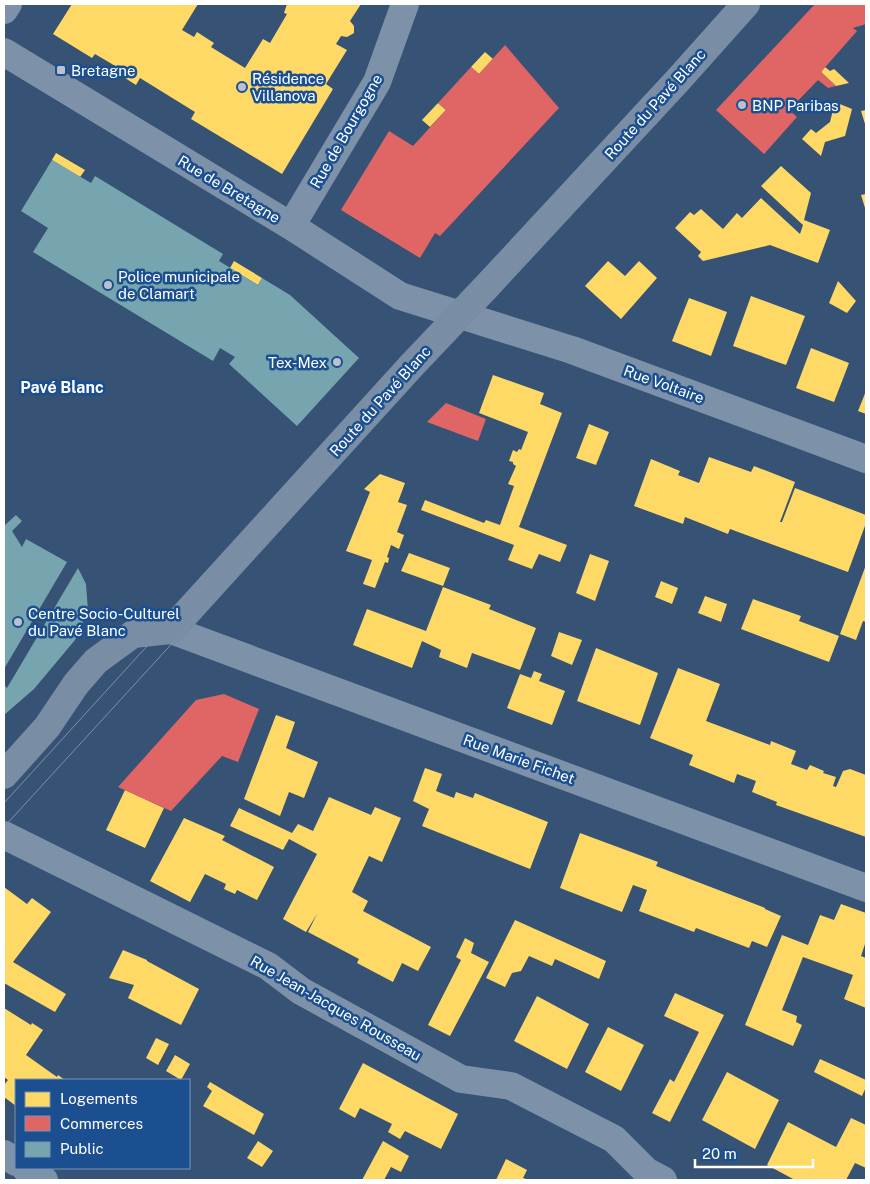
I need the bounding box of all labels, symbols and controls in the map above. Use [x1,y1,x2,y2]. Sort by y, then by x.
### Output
street label: Route du Pavé Blanc [601,45,709,163]
place label: Bretagne [71,62,136,79]
marker: Bretagne [55,64,67,76]
place label: Résidence Villanova [252,70,324,104]
street label: Rue de Bourgogne [306,71,386,191]
marker: Résidence Villanova [236,81,248,93]
place label: BNP Paribas [752,97,839,114]
marker: BNP Paribas [736,99,748,111]
street label: Rue de Bretagne [175,152,283,226]
place label: Police municipale de Clamart [118,268,240,302]
marker: Police municipale de Clamart [102,279,114,291]
street label: Route du Pavé Blanc [326,342,434,460]
place label: Tex-Mex [268,354,327,371]
marker: Tex-Mex [331,356,343,368]
street label: Rue Voltaire [621,362,707,406]
district label: Pavé Blanc [20,378,104,397]
place label: Centre Socio-Culturel du Pavé Blanc [28,605,180,639]
marker: Centre Socio-Culturel du Pavé Blanc [12,616,24,628]
street label: Rue Marie Fichet [461,731,577,787]
street label: Rue Jean-Jacques Rousseau [248,952,424,1064]
legend [15,1079,190,1169]
text: Logements [60,1090,138,1107]
text: Commerces [60,1115,143,1132]
scale bar [695,1136,812,1168]
text: Public [60,1140,104,1157]
text: 20 m [702,1145,737,1162]

